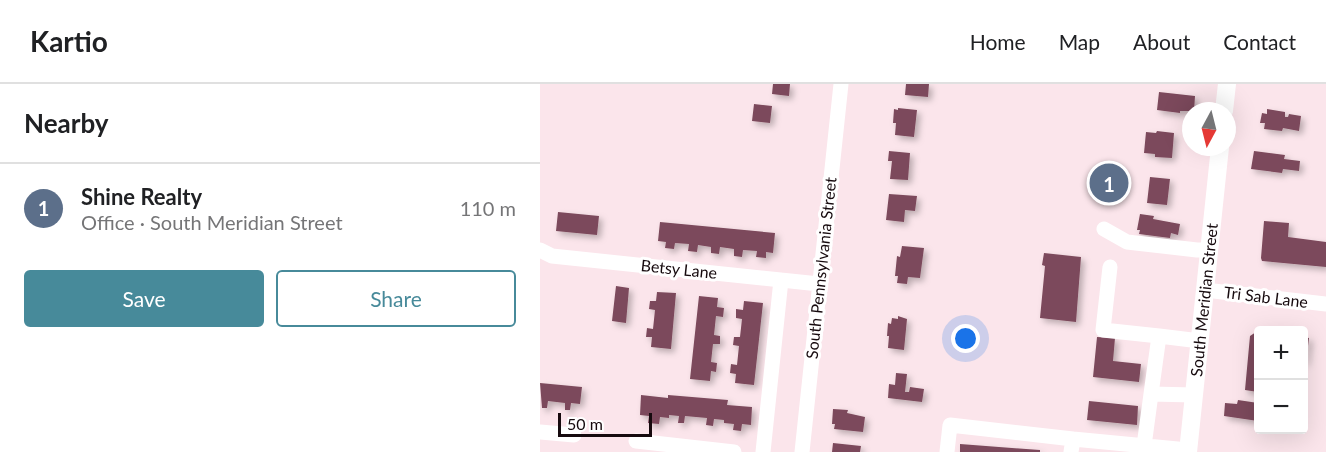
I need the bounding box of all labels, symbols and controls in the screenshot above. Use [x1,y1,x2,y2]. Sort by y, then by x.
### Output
text: Kartio [30,24,108,58]
text: Home [970,29,1026,54]
text: Map [1059,29,1100,54]
text: About [1133,29,1190,54]
text: Contact [1223,29,1296,54]
north arrow [1182,102,1236,156]
text: Nearby [24,107,109,139]
pin: 1 [1090,160,1128,206]
street label: South Pennsylvania Street [802,176,840,360]
text: Shine Realty [81,183,202,210]
text: 1 [38,196,49,220]
text: 110 m [460,196,516,220]
text: Office · South Meridian Street [81,210,343,234]
street label: South Meridian Street [1186,222,1221,377]
street label: Betsy Lane [640,255,718,282]
button: Save [24,270,264,327]
button: Share [276,270,516,327]
street label: Tri Sab Lane [1223,282,1309,311]
your location [951,324,980,353]
map controls [1254,326,1308,434]
button: + [1254,326,1308,380]
button: − [1254,380,1308,434]
scale bar [558,410,652,438]
text: 50 m [567,414,603,433]

